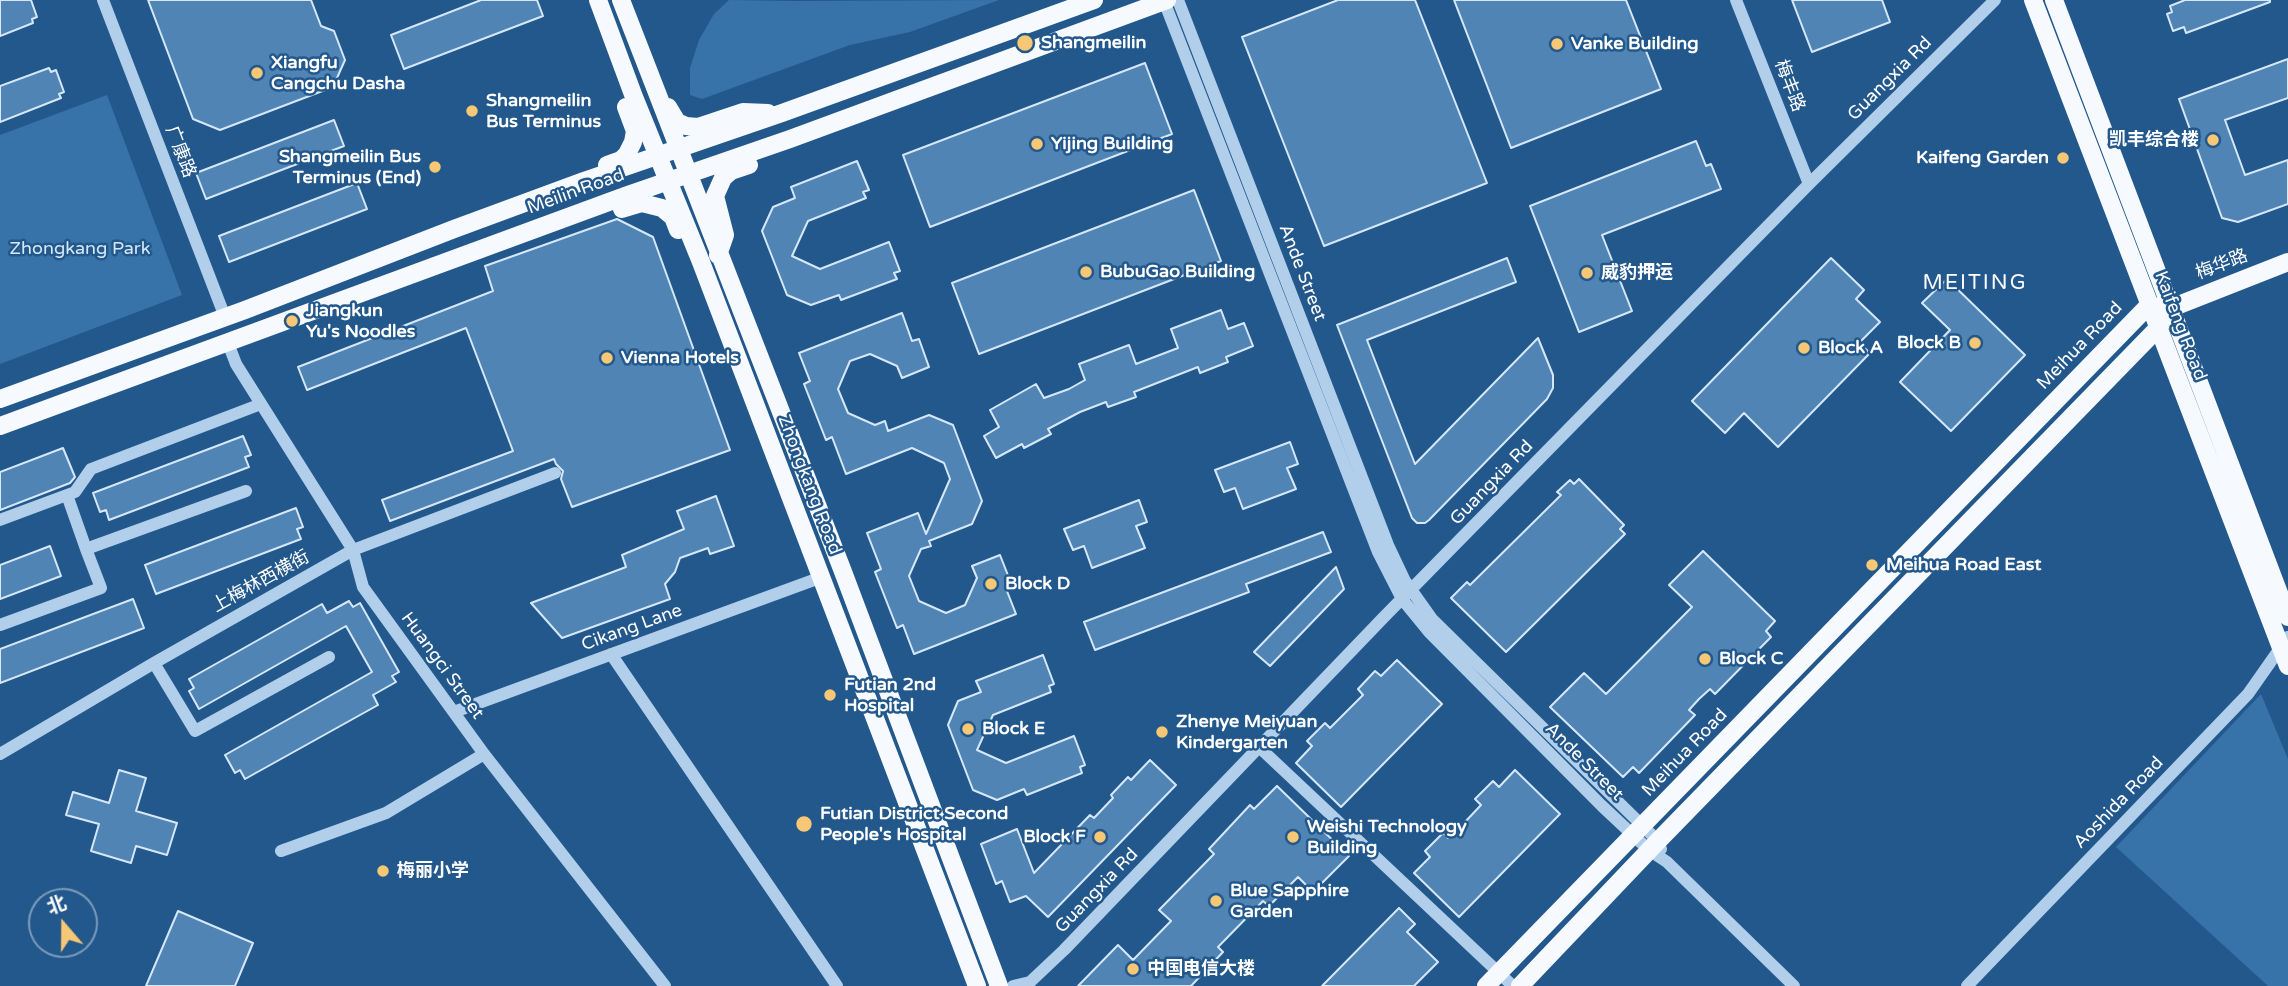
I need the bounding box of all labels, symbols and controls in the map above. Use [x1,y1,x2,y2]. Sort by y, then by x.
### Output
place label: Shangmeilin [1041,32,1146,54]
street label: Guangxia Rd [1843,32,1937,126]
marker: Shangmeilin [1015,33,1035,53]
place label: Vanke Building [1571,33,1699,55]
marker: Vanke Building [1549,36,1565,52]
place label: Xiangfu Cangchu Dasha [271,52,405,94]
street label: 梅丰路 [1769,57,1809,115]
marker: Xiangfu Cangchu Dasha [249,65,265,81]
place label: Shangmeilin Bus Terminus [486,90,601,132]
marker: Shangmeilin Bus Terminus [464,103,480,119]
street label: 广康路 [160,123,200,181]
place label: 凯丰综合楼 [2109,129,2199,151]
marker: 凯丰综合楼 [2205,132,2221,148]
place label: Yijing Building [1051,133,1173,155]
marker: Yijing Building [1029,136,1045,152]
place label: Shangmeilin Bus Terminus (End) [279,146,421,188]
place label: Kaifeng Garden [1916,147,2049,169]
marker: Kaifeng Garden [2055,150,2071,166]
marker: Shangmeilin Bus Terminus (End) [427,159,443,175]
street label: Meilin Road [525,164,627,220]
street label: Ande Street [1274,222,1330,324]
park label: Zhongkang Park [10,238,150,260]
street label: 梅华路 [2193,245,2251,285]
place label: BubuGao Building [1100,261,1255,283]
place label: 威豹押运 [1601,262,1673,284]
marker: BubuGao Building [1078,264,1094,280]
marker: 威豹押运 [1579,265,1595,281]
street label: Kaifeng Road [2149,268,2211,384]
district label: MEITING [1923,270,2027,296]
street label: Meihua Road [2033,298,2127,394]
place label: Jiangkun Yu's Noodles [306,300,415,342]
marker: Jiangkun Yu's Noodles [284,313,300,329]
place label: Block B [1897,332,1961,354]
marker: Block B [1967,335,1983,351]
place label: Block A [1818,337,1883,359]
marker: Block A [1796,340,1812,356]
place label: Vienna Hotels [621,347,739,369]
marker: Vienna Hotels [599,350,615,366]
street label: Zhongkang Road [772,412,846,558]
street label: Guangxia Rd [1446,436,1538,530]
street label: 上梅林西横街 [209,546,313,618]
place label: Meihua Road East [1886,554,2041,576]
marker: Meihua Road East [1864,557,1880,573]
place label: Block D [1005,573,1070,595]
marker: Block D [983,576,999,592]
street label: Cikang Lane [579,600,685,656]
street label: Huangci Street [396,608,488,724]
place label: Block C [1719,648,1783,670]
marker: Block C [1697,651,1713,667]
place label: Futian 2nd Hospital [844,674,936,716]
marker: Futian 2nd Hospital [822,687,838,703]
street label: Meihua Road [1638,705,1732,801]
place label: Zhenye Meiyuan Kindergarten [1176,711,1317,754]
place label: Block E [982,718,1045,740]
street label: Ande Street [1540,718,1628,806]
marker: Block E [960,721,976,737]
marker: Zhenye Meiyuan Kindergarten [1154,724,1170,740]
street label: Aoshida Road [2070,752,2168,854]
place label: Futian District Second People's Hospital [820,803,1008,846]
marker: Futian District Second People's Hospital [794,814,814,834]
place label: Weishi Technology Building [1307,816,1467,858]
place label: Block F [1023,826,1086,848]
marker: Block F [1092,829,1108,845]
marker: Weishi Technology Building [1285,829,1301,845]
street label: Guangxia Rd [1051,844,1143,938]
place label: 梅丽小学 [397,860,469,882]
marker: 梅丽小学 [375,863,391,879]
place label: Blue Sapphire Garden [1230,880,1349,922]
north arrow [28,888,98,958]
text: 北 [44,892,69,919]
marker: Blue Sapphire Garden [1208,893,1224,909]
place label: 中国电信大楼 [1147,958,1255,980]
marker: 中国电信大楼 [1125,961,1141,977]

